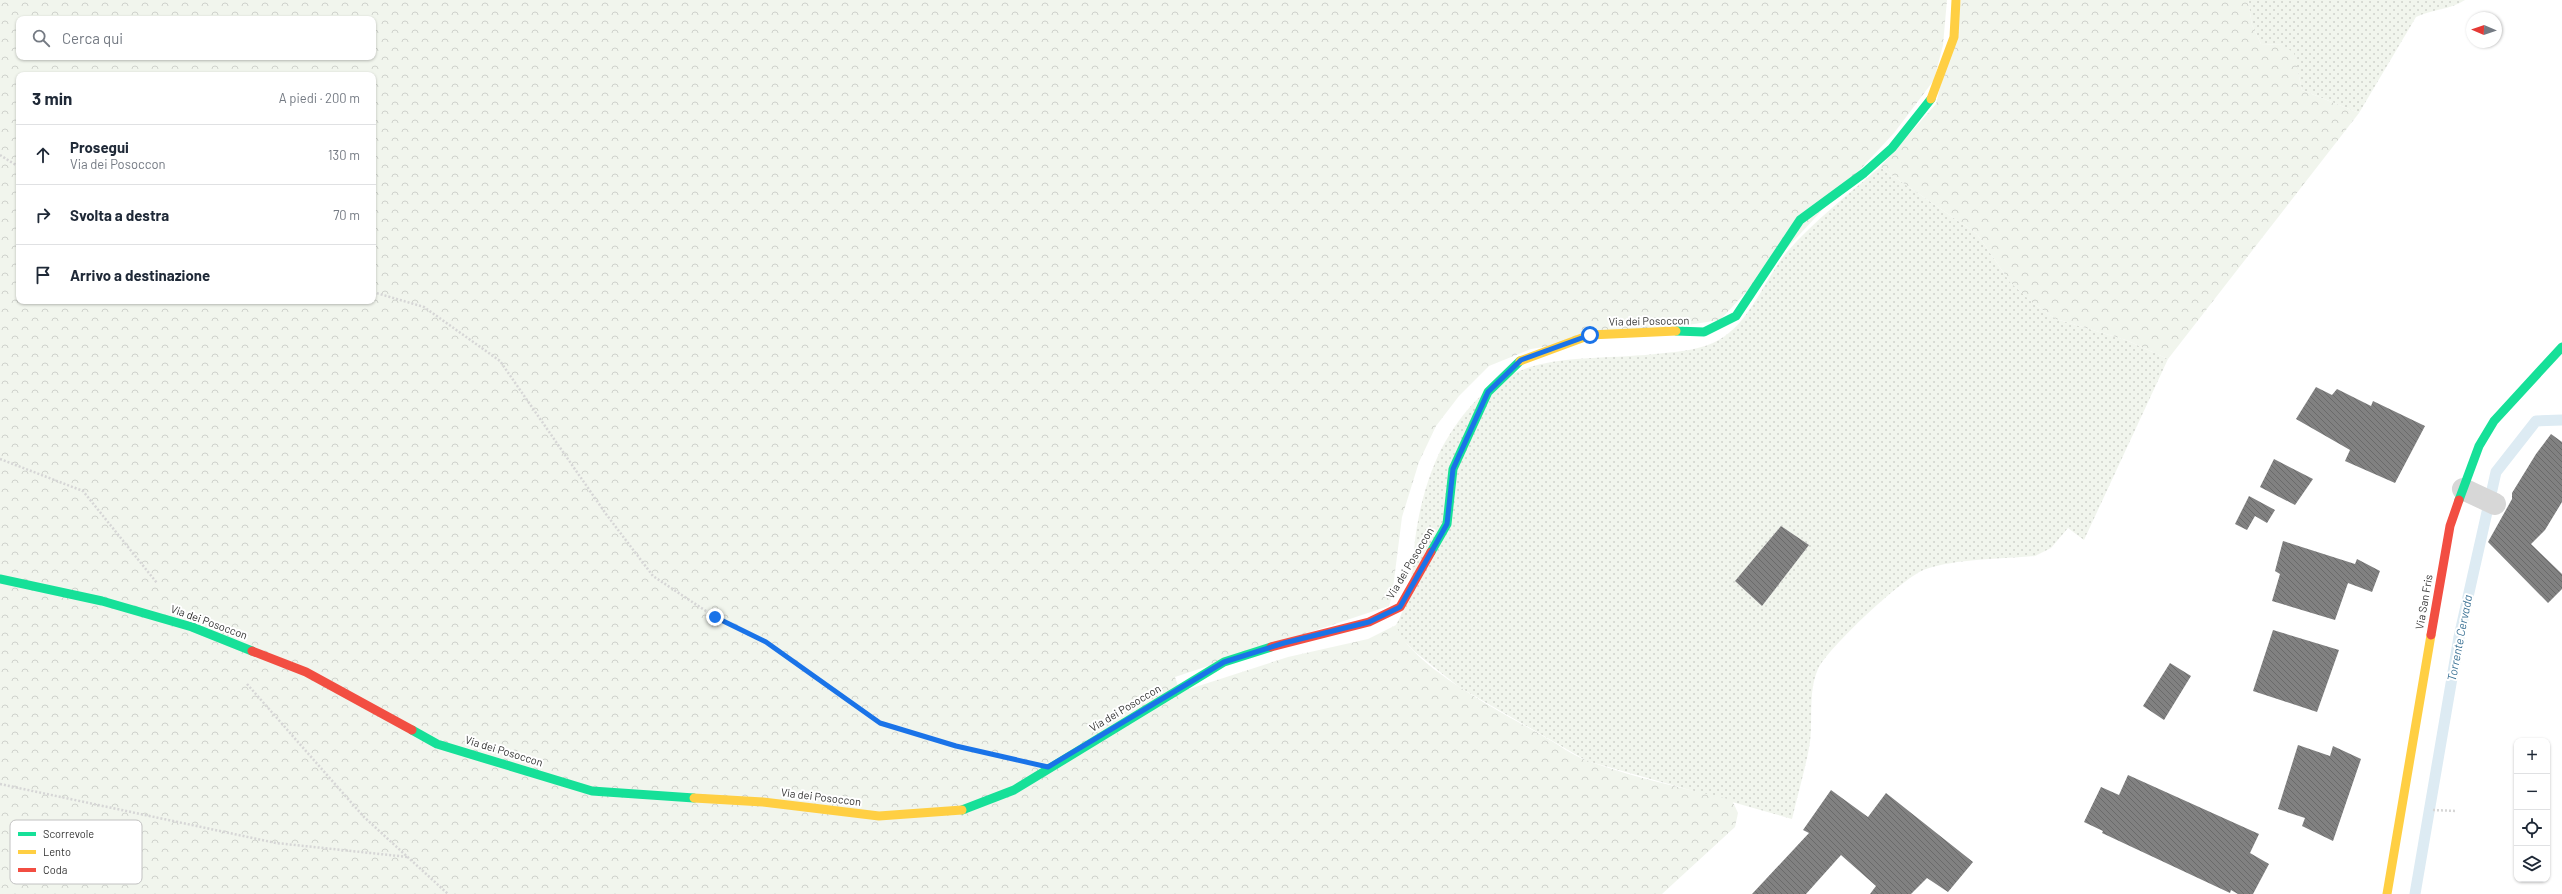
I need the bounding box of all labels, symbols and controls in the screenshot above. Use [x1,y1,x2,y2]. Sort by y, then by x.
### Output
north arrow [2466,12,2502,48]
search box [16,16,376,60]
icon: search [30,27,52,49]
text: Cerca qui [62,29,123,47]
text: 3 min [32,88,72,108]
text: A piedi · 200 m [279,90,360,106]
text: Prosegui [70,138,129,156]
icon: ahead [32,144,54,166]
text: 130 m [328,147,360,163]
text: Via dei Posoccon [70,156,166,172]
icon: right [32,204,54,226]
text: Svolta a destra [70,206,169,224]
text: 70 m [333,207,360,223]
icon: arrive [32,264,54,286]
text: Arrivo a destinazione [70,266,210,284]
street label: Via dei Posoccon [1608,313,1690,328]
route start [1581,326,1599,344]
street label: Via dei Posoccon [1383,525,1436,601]
street label: Via San Fris [2412,573,2435,630]
water label: Torrente Cervada [2444,593,2474,682]
street label: Via dei Posoccon [169,602,249,641]
route end [706,608,724,626]
street label: Via dei Posoccon [1087,681,1163,734]
street label: Via dei Posoccon [464,732,545,769]
map controls [2514,738,2550,882]
button: + [2514,738,2550,774]
button: − [2514,774,2550,810]
street label: Via dei Posoccon [780,785,862,808]
button: locate [2514,810,2550,846]
legend [10,820,142,884]
text: Scorrevole [43,827,94,840]
text: Lento [43,845,71,858]
button: layers [2514,846,2550,882]
text: Coda [43,863,67,876]

